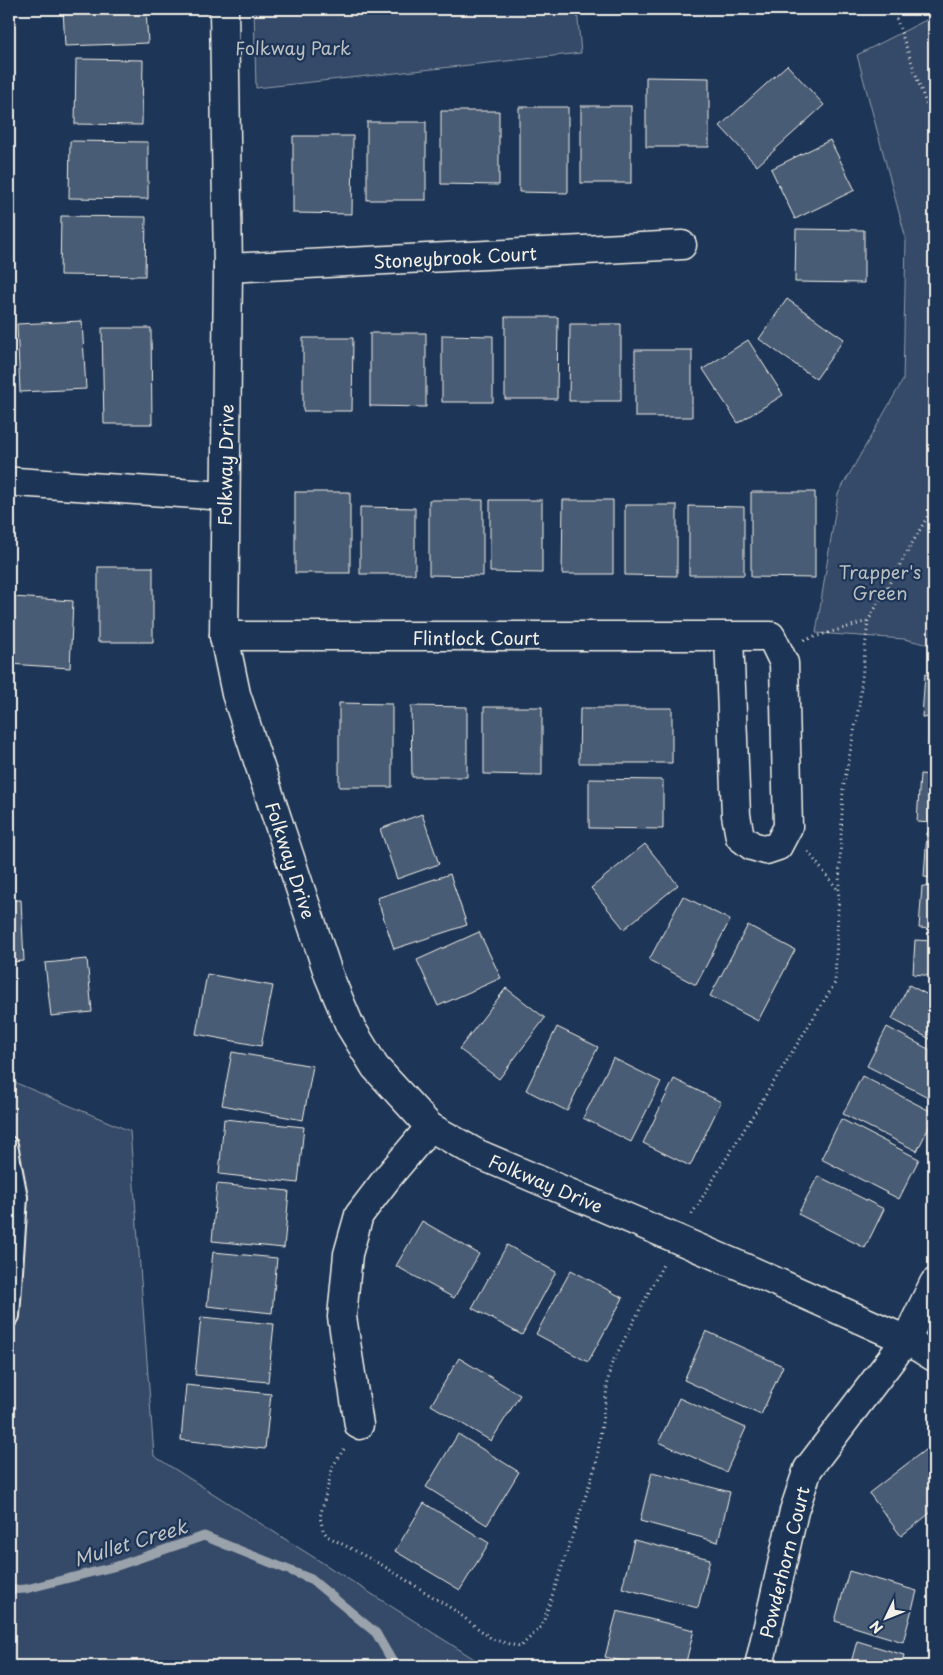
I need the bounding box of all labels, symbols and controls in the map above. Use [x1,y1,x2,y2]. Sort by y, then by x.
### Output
park label: Folkway Park [235,34,351,61]
street label: Stoneybrook Court [373,239,537,275]
street label: Folkway Drive [210,404,240,526]
park label: Trapper's Green [839,558,921,606]
street label: Flintlock Court [412,624,540,651]
street label: Folkway Drive [259,798,323,922]
street label: Folkway Drive [485,1147,607,1219]
street label: Powderhorn Court [752,1483,816,1641]
water label: Mullet Creek [70,1511,192,1573]
north arrow [860,1592,910,1642]
text: N [865,1616,888,1638]

